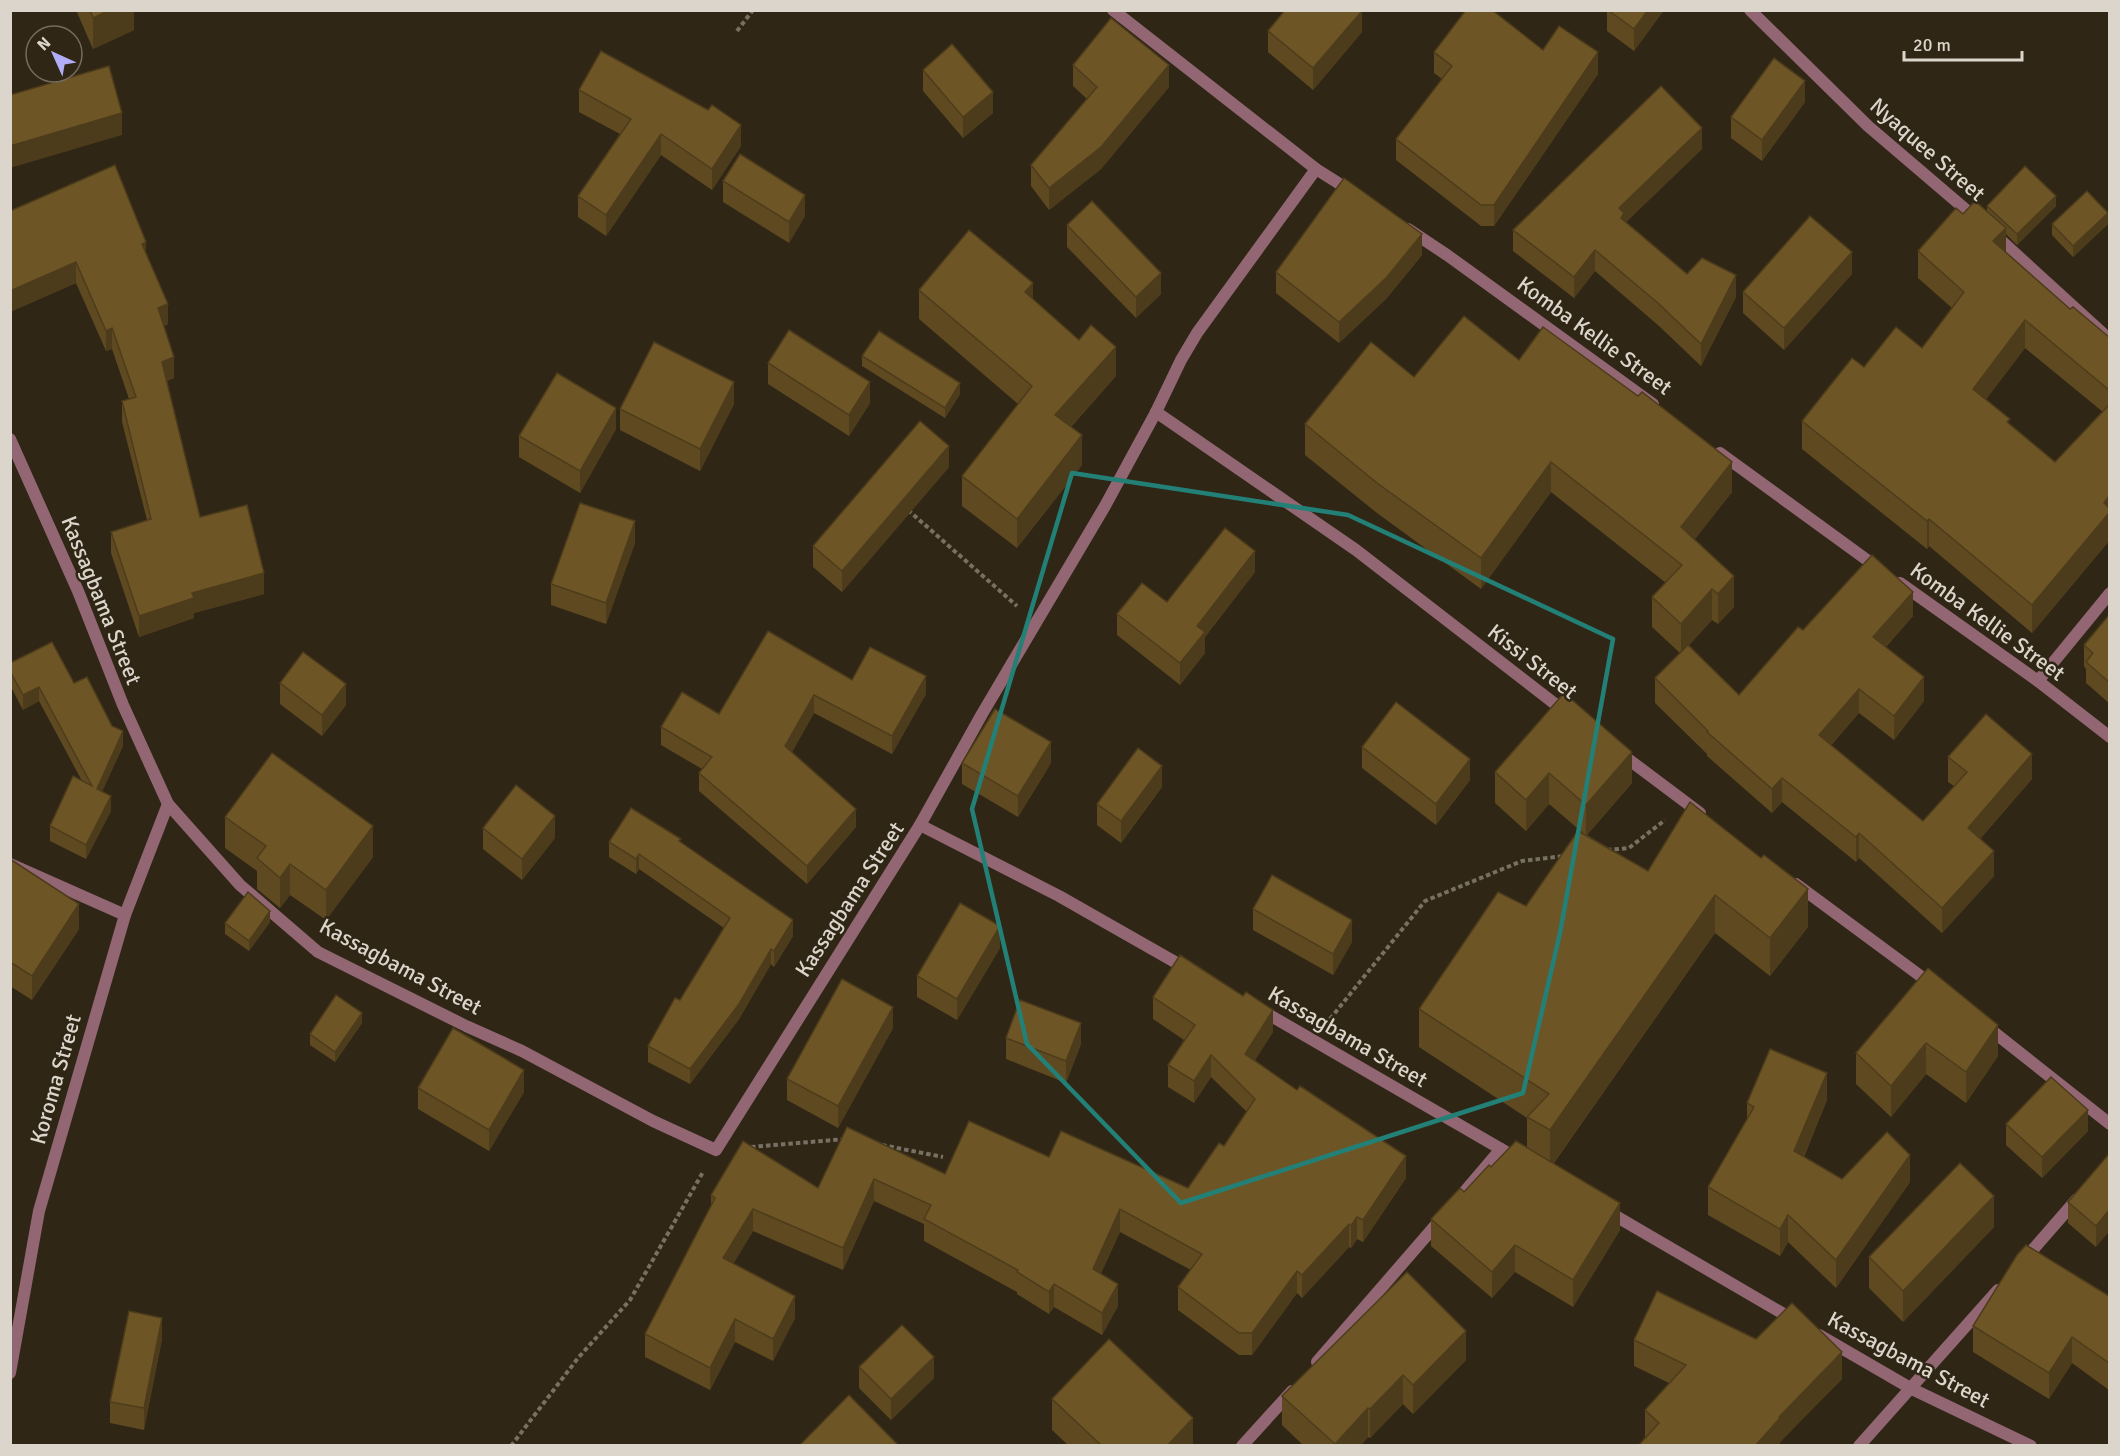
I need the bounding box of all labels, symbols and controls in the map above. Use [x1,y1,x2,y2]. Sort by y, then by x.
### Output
north arrow [24,24,84,84]
scale bar [1904,24,2022,62]
text: N [33,33,55,55]
text: 20 m [1913,34,1951,56]
street label: Nyaquee Street [1865,92,1991,207]
street label: Komba Kellie Street [1512,270,1678,401]
street label: Kassagbama Street [55,512,148,689]
street label: Komba Kellie Street [1905,556,2071,687]
street label: Kissi Street [1482,618,1583,705]
street label: Kassagbama Street [789,816,910,982]
street label: Kassagbama Street [315,912,487,1021]
street label: Kassagbama Street [1263,980,1433,1093]
street label: Koroma Street [24,1011,87,1147]
street label: Kassagbama Street [1823,1305,1995,1414]

